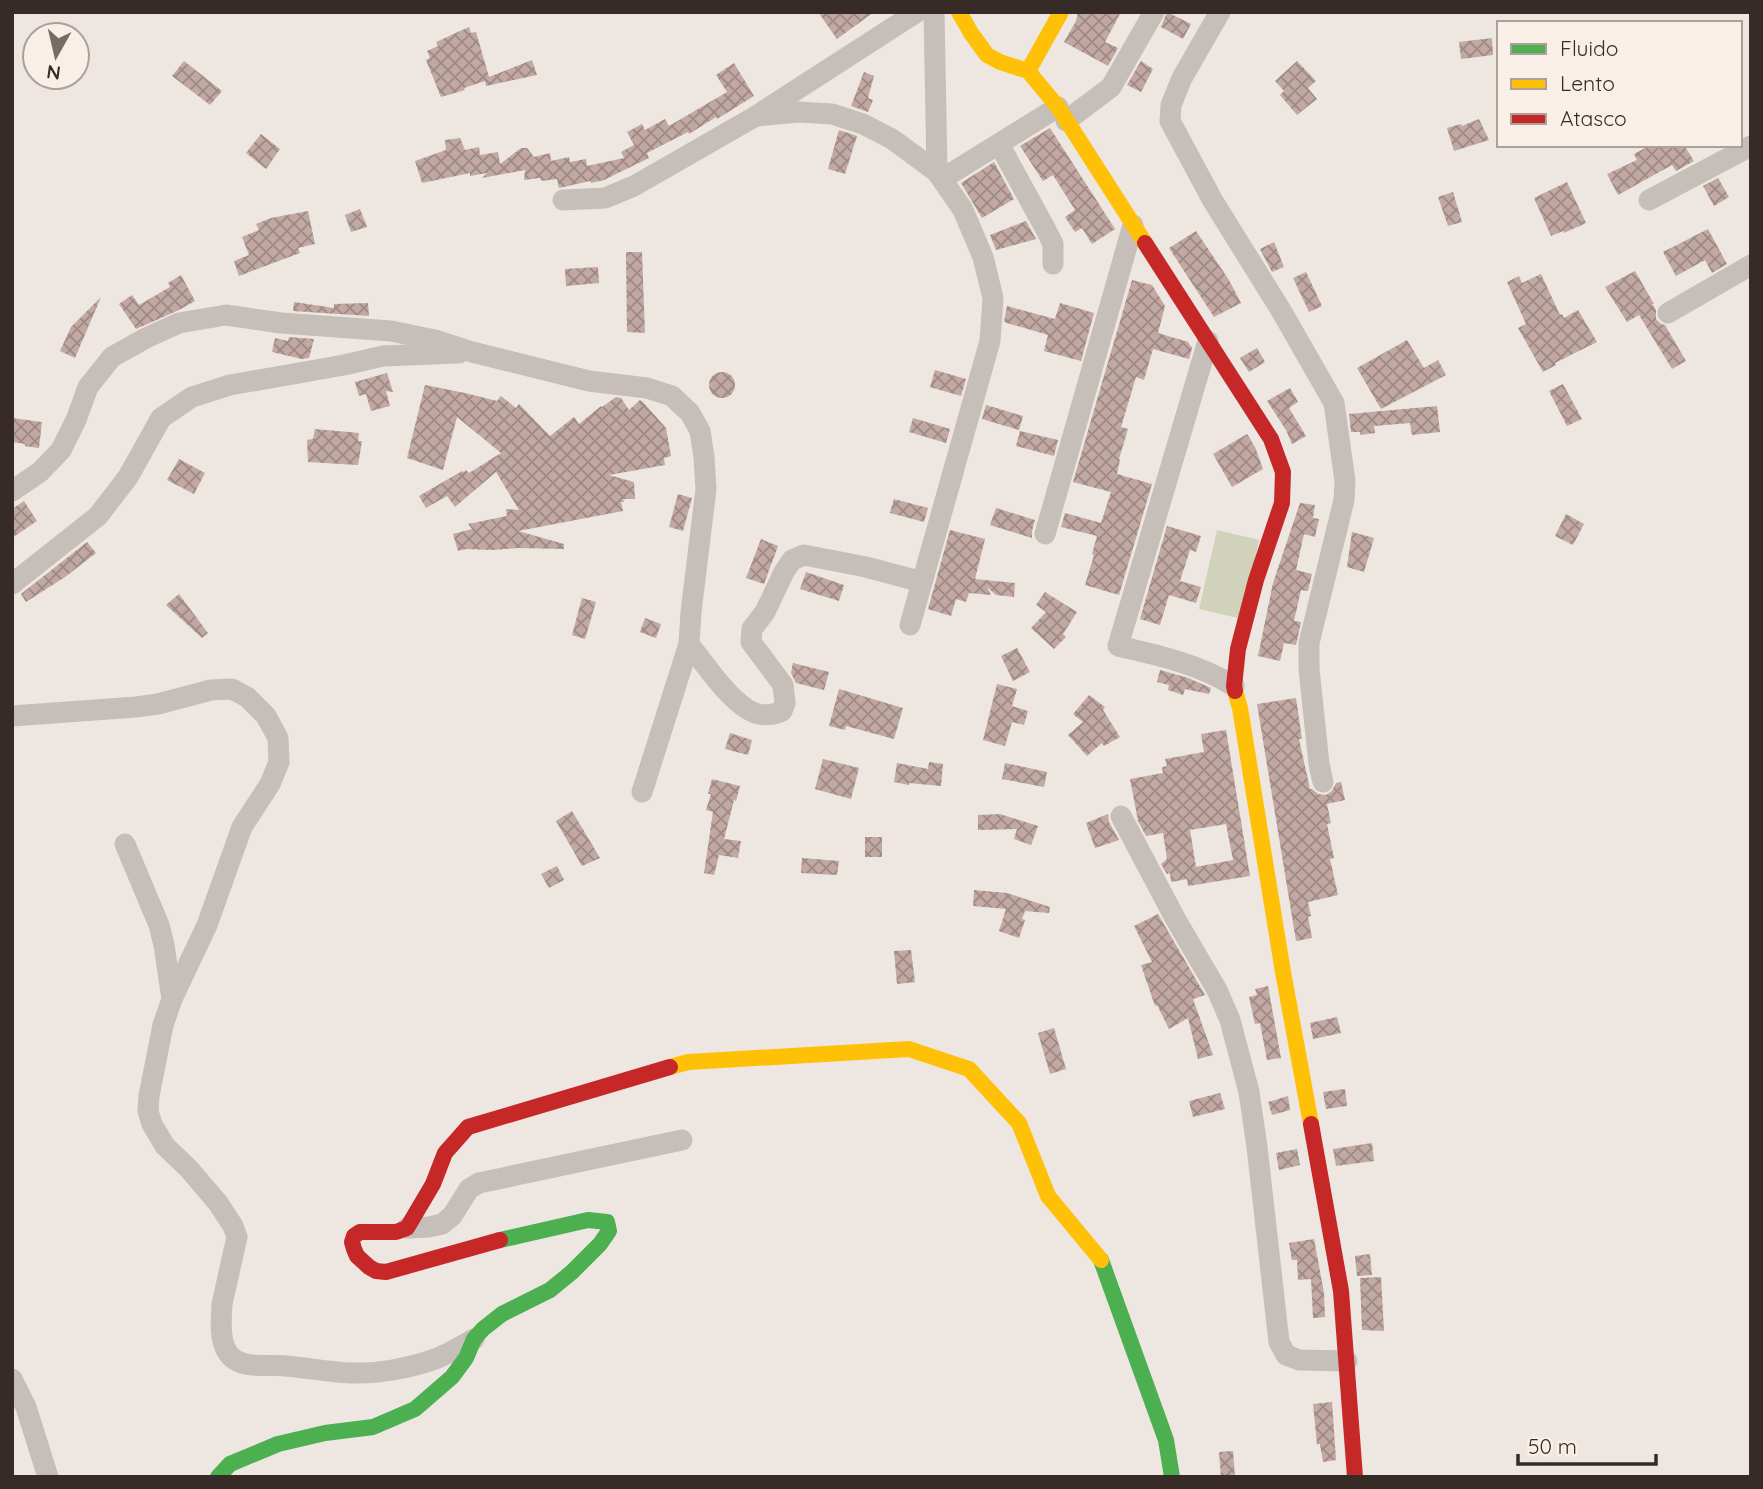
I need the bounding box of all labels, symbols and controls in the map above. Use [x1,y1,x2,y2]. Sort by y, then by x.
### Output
north arrow [21,21,91,91]
legend [1497,21,1742,147]
text: Fluido [1560,35,1618,61]
text: N [45,60,62,86]
text: Lento [1560,70,1615,96]
text: Atasco [1560,105,1627,131]
scale bar [1518,1422,1656,1466]
text: 50 m [1528,1433,1577,1459]

